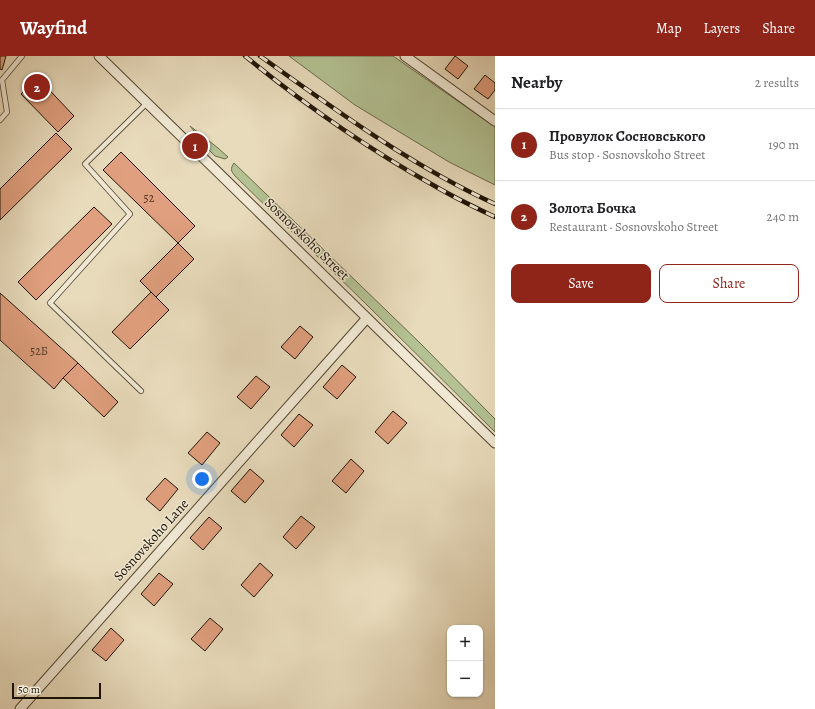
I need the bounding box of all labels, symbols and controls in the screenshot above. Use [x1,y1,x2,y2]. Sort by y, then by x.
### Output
text: Wayfind [20,15,87,41]
text: Map [656,19,682,38]
text: Layers [704,19,740,38]
text: Share [762,19,795,38]
text: Nearby [511,71,562,94]
pin: 2 [24,72,50,102]
text: 2 results [755,74,799,91]
text: Провулок Сосновського [549,126,706,146]
pin: 1 [182,131,208,161]
text: 1 [522,136,526,153]
text: 190 m [768,136,799,153]
text: Bus stop · Sosnovskoho Street [549,146,706,163]
house number: 52 [144,190,155,206]
street label: Sosnovskoho Street [260,193,354,285]
text: Золота Бочка [549,198,636,218]
text: 2 [521,208,527,225]
text: 240 m [767,208,799,225]
text: Restaurant · Sosnovskoho Street [549,218,718,235]
button: Save [511,264,651,303]
button: Share [659,264,799,303]
house number: 52Б [30,343,48,359]
your location [192,469,212,489]
street label: Sosnovskoho Lane [109,495,193,585]
map controls [447,625,483,697]
button: + [447,625,483,661]
button: − [447,661,483,697]
scale bar [12,681,101,700]
text: 50 m [18,682,40,697]

